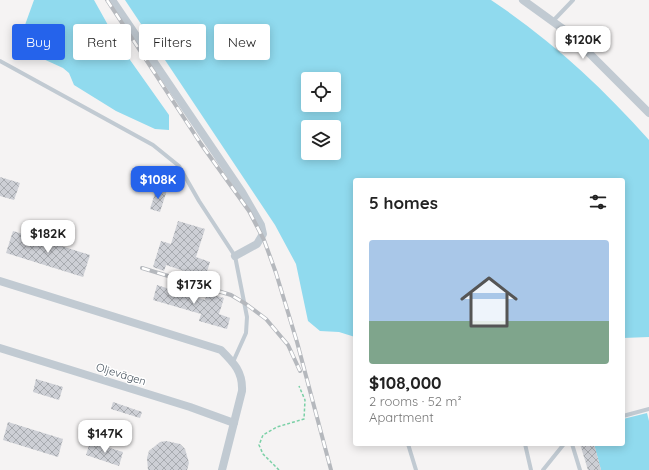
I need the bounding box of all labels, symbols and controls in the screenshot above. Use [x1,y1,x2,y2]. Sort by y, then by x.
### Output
chip: Buy [12,24,65,60]
chip: Rent [73,24,131,60]
chip: Filters [139,24,206,60]
chip: New [214,24,270,60]
pin: $120K [555,26,611,60]
text: $120K [565,31,601,47]
map controls [301,72,341,160]
button: locate [301,72,341,112]
button: layers [301,120,341,160]
pin: $108K [130,166,186,200]
text: $108K [140,171,176,187]
icon: filters [587,191,609,213]
text: 5 homes [369,192,438,213]
pin: $182K [20,220,76,254]
text: $182K [30,225,66,241]
icon: home [453,266,525,338]
pin: $173K [166,271,222,305]
text: $173K [176,276,212,292]
street label: Oljevägen [94,360,148,388]
text: $108,000 [369,372,442,393]
text: 2 rooms · 52 m² [369,393,462,409]
text: Apartment [369,409,434,425]
pin: $147K [77,420,133,454]
text: $147K [87,425,123,441]

